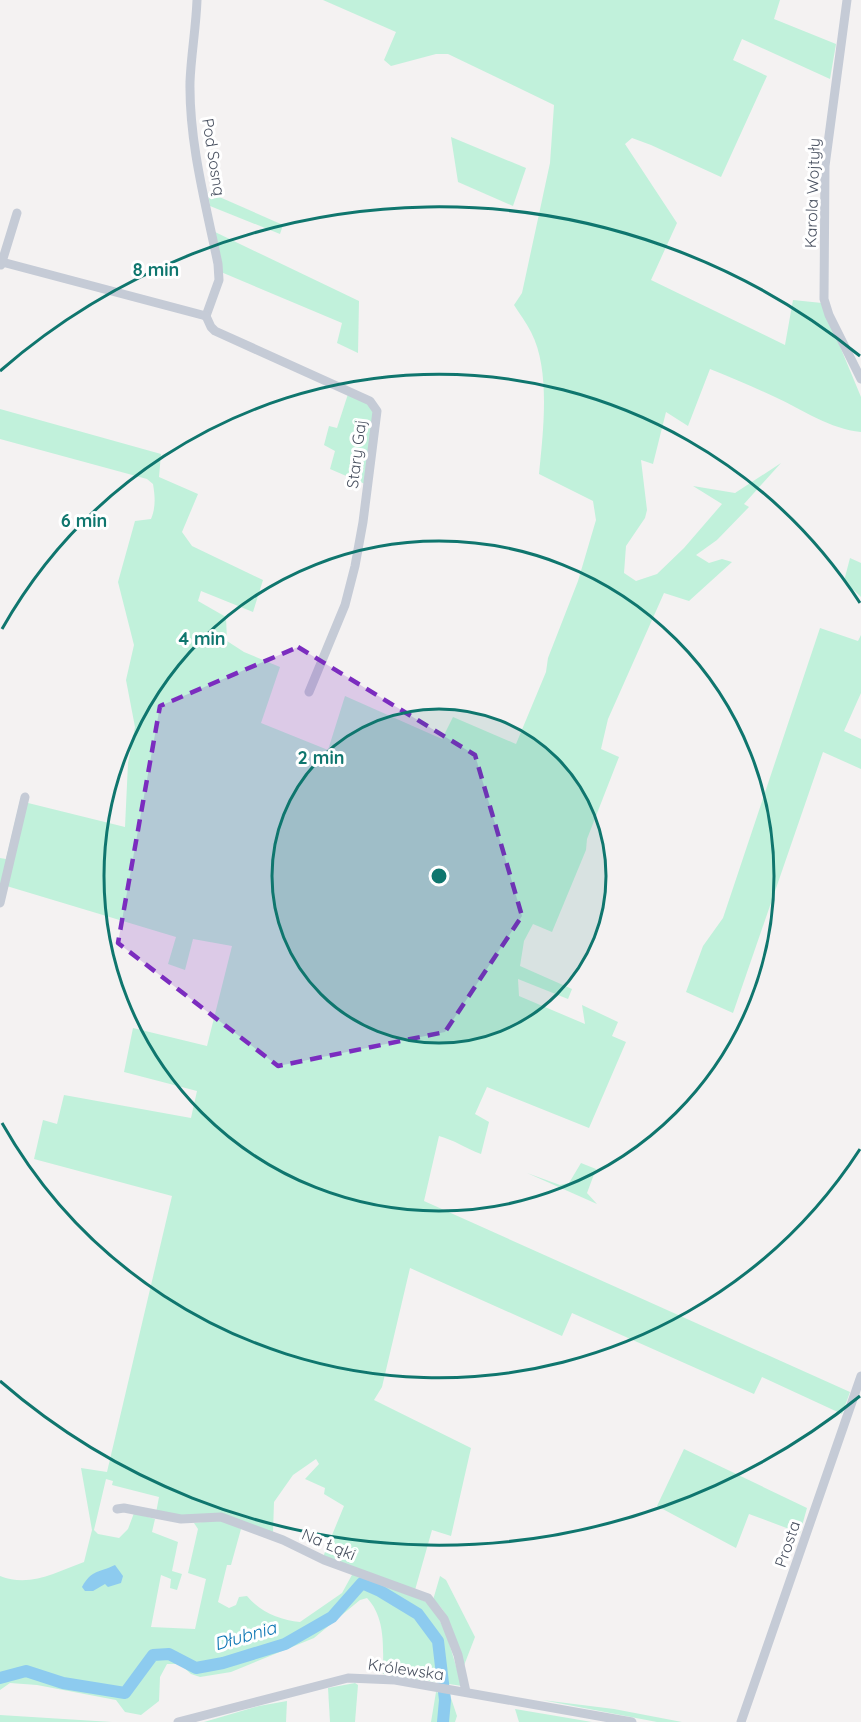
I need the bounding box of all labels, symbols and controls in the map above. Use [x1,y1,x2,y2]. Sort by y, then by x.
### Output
street label: Pod Sosną [198,117,230,197]
street label: Karola Wojtyły [800,138,824,248]
text: 8 min [133,258,179,281]
street label: Stary Gaj [342,418,370,490]
text: 6 min [61,509,107,532]
text: 4 min [178,627,226,650]
text: 2 min [298,746,344,769]
centre of rings [429,866,449,886]
street label: Prosta [770,1518,804,1570]
street label: Na Łąki [299,1524,359,1564]
water label: Dłubnia [211,1615,280,1655]
street label: Królewska [367,1654,445,1684]

